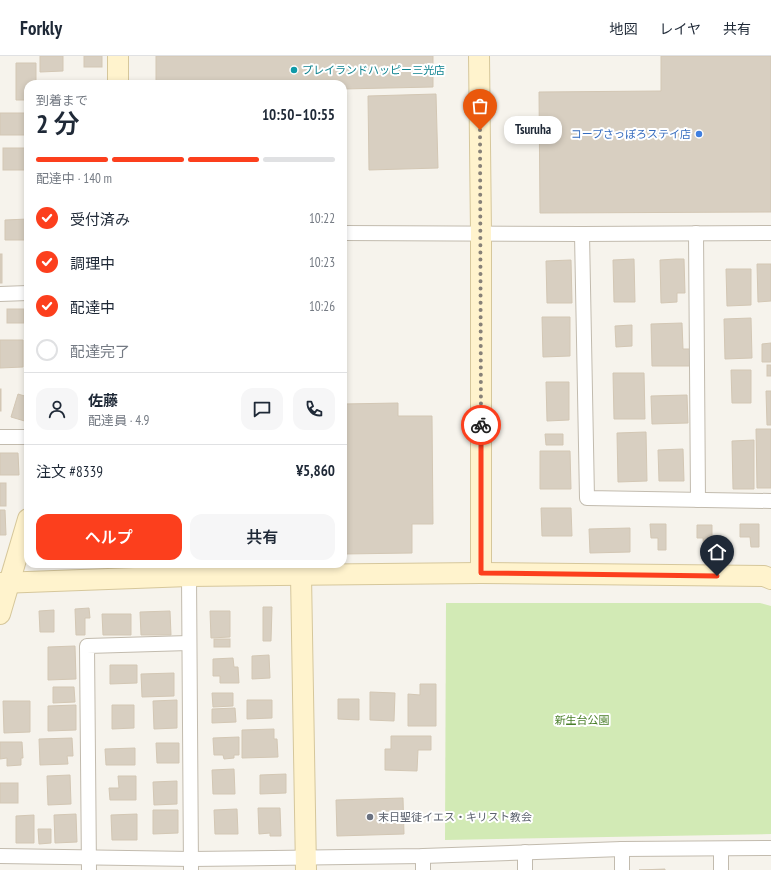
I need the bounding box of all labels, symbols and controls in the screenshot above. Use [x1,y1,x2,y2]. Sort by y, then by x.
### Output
text: Forkly [20,16,62,40]
text: 地図 [609,20,637,38]
text: レイヤ [659,20,701,38]
text: 共有 [723,20,751,38]
place label: プレイランドハッピー三光店 [302,63,445,77]
marker: プレイランドハッピー三光店 [289,65,299,75]
pin [463,89,497,130]
text: 到着まで [36,92,88,109]
icon: bag [469,95,491,117]
text: 10:50–10:55 [262,105,335,124]
text: 2 分 [36,107,80,140]
callout: Tsuruha [504,116,562,144]
text: Tsuruha [515,121,551,138]
place label: コープさっぽろステイ店 [571,127,691,141]
marker: コープさっぽろステイ店 [694,129,704,139]
text: 配達中 · 140 m [36,170,112,187]
icon: check [36,207,58,229]
text: 受付済み [70,210,130,229]
text: 10:22 [309,210,335,227]
icon: check [36,251,58,273]
text: 調理中 [70,254,115,273]
text: 10:23 [309,254,335,271]
icon: check [36,295,58,317]
text: 配達中 [70,298,115,317]
text: 10:26 [309,298,335,315]
text: 配達完了 [70,342,130,361]
button: person [36,388,78,430]
button: chat [241,388,283,430]
button: phone [293,388,335,430]
text: 佐藤 [88,391,118,410]
courier [461,405,501,445]
text: 配達員 · 4.9 [88,412,149,429]
icon: bike [470,414,492,436]
text: ¥5,860 [296,461,335,480]
text: 注文 #8339 [36,462,103,481]
button: ヘルプ [36,514,182,560]
button: 共有 [190,514,335,560]
pin [700,535,734,576]
icon: home [706,541,728,563]
park label: 新生台公園 [555,713,610,727]
place label: 末日聖徒イエス・キリスト教会 [378,810,532,824]
marker: 末日聖徒イエス・キリスト教会 [365,812,375,822]

